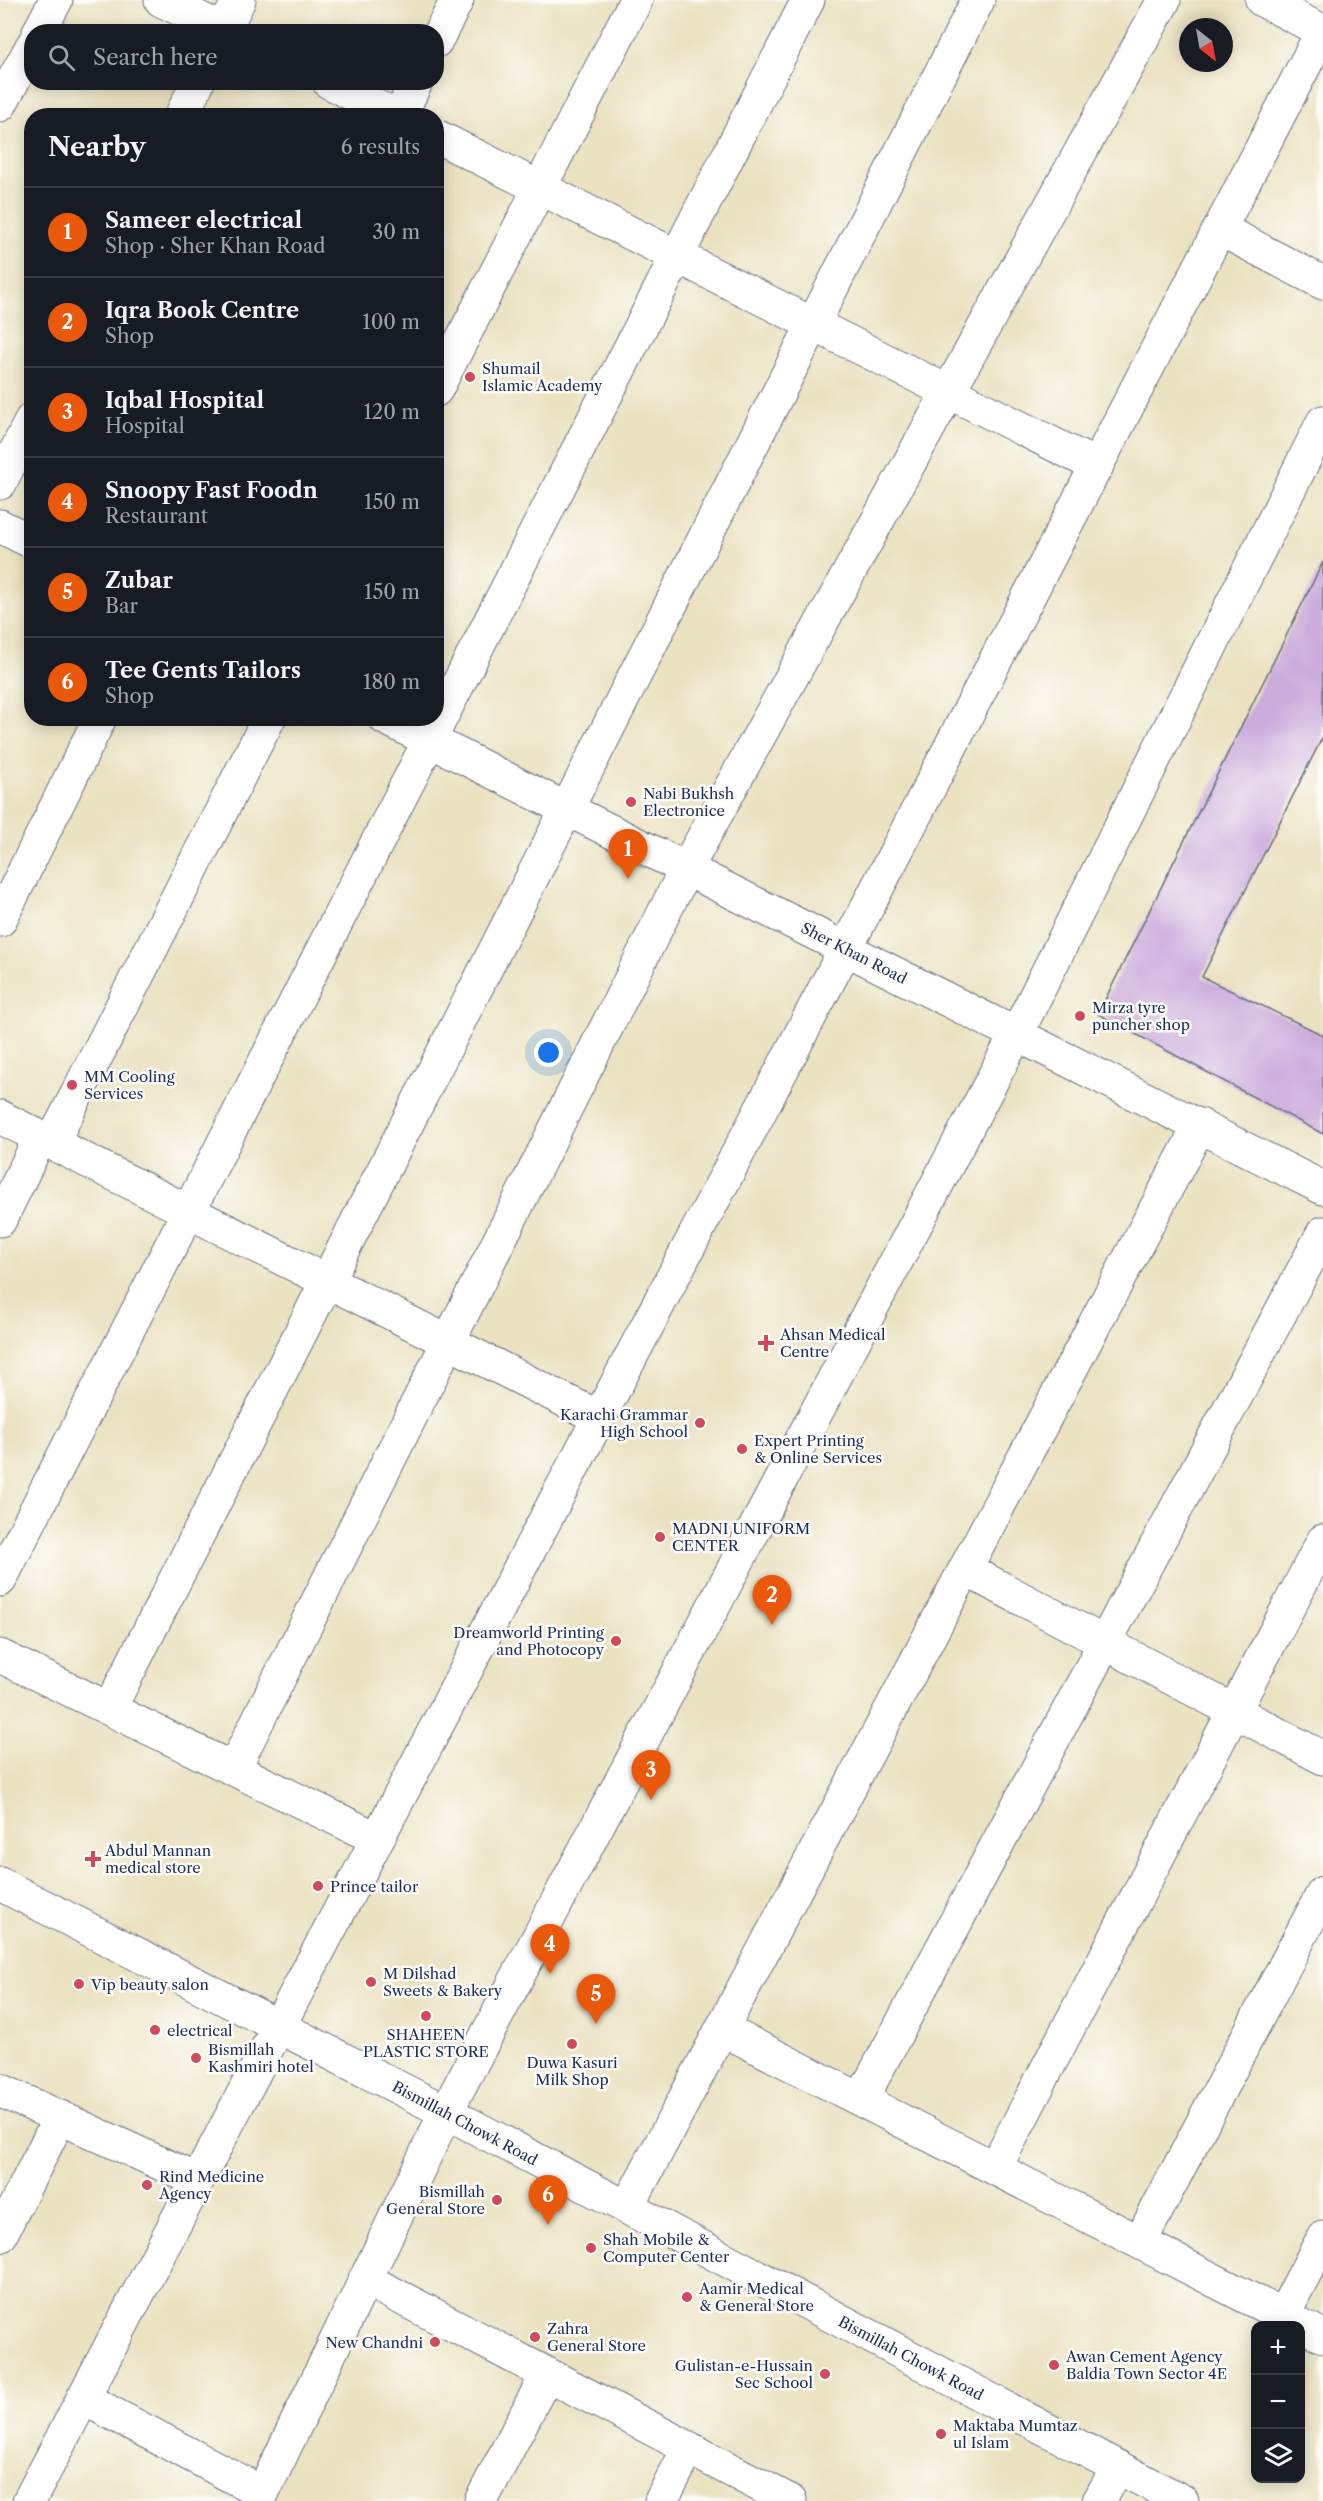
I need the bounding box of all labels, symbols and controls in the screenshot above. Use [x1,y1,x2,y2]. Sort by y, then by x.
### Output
north arrow [1179,18,1233,72]
search box [24,24,444,90]
icon: search [45,41,78,74]
text: Search here [93,44,218,71]
text: Nearby [48,131,146,163]
text: 6 results [341,135,420,159]
text: Sameer electrical [105,207,302,234]
text: 1 [63,220,72,244]
text: 30 m [372,220,420,244]
text: Shop · Sher Khan Road [105,234,325,258]
text: Iqra Book Centre [105,297,299,324]
text: 2 [62,310,73,334]
text: 100 m [362,310,420,334]
text: Shop [105,324,154,348]
place label: Shumail Islamic Academy [482,359,603,395]
marker: Shumail Islamic Academy [463,370,477,384]
text: Iqbal Hospital [105,387,264,414]
text: 3 [62,400,73,424]
text: 120 m [363,400,420,424]
text: Hospital [105,414,185,438]
text: Snoopy Fast Foodn [105,477,318,504]
text: 4 [62,490,73,514]
text: 150 m [364,490,420,514]
text: Restaurant [105,504,208,528]
text: Zubar [105,567,173,594]
text: 5 [62,580,73,604]
text: 150 m [364,580,420,604]
text: Bar [105,594,138,618]
text: Tee Gents Tailors [105,657,301,684]
text: 6 [62,670,73,694]
text: 180 m [363,670,420,694]
text: Shop [105,684,154,708]
place label: Nabi Bukhsh Electronice [643,784,735,820]
marker: Nabi Bukhsh Electronice [624,795,638,809]
pin: 1 [608,830,648,879]
street label: Sher Khan Road [798,918,910,988]
place label: Mirza tyre puncher shop [1092,998,1190,1034]
marker: Mirza tyre puncher shop [1073,1009,1087,1023]
your location [534,1038,563,1067]
place label: MM Cooling Services [84,1067,175,1103]
marker: MM Cooling Services [65,1078,79,1092]
place label: Ahsan Medical Centre [779,1325,886,1361]
marker: Ahsan Medical Centre [757,1334,775,1352]
place label: Karachi Grammar High School [560,1405,689,1441]
marker: Karachi Grammar High School [693,1416,707,1430]
place label: Expert Printing & Online Services [754,1431,882,1467]
marker: Expert Printing & Online Services [735,1442,749,1456]
place label: MADNI UNIFORM CENTER [672,1519,810,1555]
marker: MADNI UNIFORM CENTER [653,1530,667,1544]
pin: 2 [752,1576,792,1625]
place label: Dreamworld Printing and Photocopy [453,1623,605,1659]
marker: Dreamworld Printing and Photocopy [609,1634,623,1648]
pin: 3 [632,1750,670,1800]
place label: Abdul Mannan medical store [104,1841,212,1877]
marker: Abdul Mannan medical store [86,1852,100,1866]
place label: Prince tailor [330,1877,419,1896]
marker: Prince tailor [311,1879,325,1893]
pin: 4 [530,1924,570,1974]
place label: M Dilshad Sweets & Bakery [383,1964,503,2000]
pin: 5 [576,1974,616,2024]
place label: Vip beauty salon [90,1975,210,1994]
marker: M Dilshad Sweets & Bakery [364,1975,378,1989]
marker: Vip beauty salon [72,1977,86,1991]
marker: SHAHEEN PLASTIC STORE [419,2009,433,2023]
place label: electrical [167,2021,233,2040]
marker: electrical [148,2023,162,2037]
place label: SHAHEEN PLASTIC STORE [363,2025,489,2061]
marker: Duwa Kasuri Milk Shop [565,2037,579,2051]
place label: Bismillah Kashmiri hotel [208,2040,314,2076]
marker: Bismillah Kashmiri hotel [189,2051,203,2065]
place label: Duwa Kasuri Milk Shop [526,2053,618,2089]
street label: Bismillah Chowk Road [389,2077,541,2169]
place label: Rind Medicine Agency [158,2167,264,2203]
pin: 6 [528,2176,568,2225]
marker: Rind Medicine Agency [140,2178,154,2192]
place label: Bismillah General Store [386,2182,486,2218]
marker: Bismillah General Store [490,2193,504,2207]
place label: Shah Mobile & Computer Center [603,2230,730,2266]
marker: Shah Mobile & Computer Center [584,2241,598,2255]
place label: Aamir Medical & General Store [698,2279,814,2315]
marker: Aamir Medical & General Store [680,2290,694,2304]
street label: Bismillah Chowk Road [835,2312,987,2404]
place label: Zahra General Store [547,2319,646,2355]
map controls [1251,2321,1305,2483]
button: + [1251,2321,1305,2375]
marker: Zahra General Store [528,2330,542,2344]
place label: New Chandni [326,2333,423,2352]
marker: New Chandni [428,2335,442,2349]
place label: Awan Cement Agency Baldia Town Sector 4E [1065,2347,1227,2383]
place label: Gulistan-e-Hussain Sec School [675,2356,814,2392]
marker: Awan Cement Agency Baldia Town Sector 4E [1047,2358,1061,2372]
marker: Gulistan-e-Hussain Sec School [818,2367,832,2381]
button: − [1251,2375,1305,2429]
place label: Maktaba Mumtaz ul Islam [953,2416,1078,2452]
marker: Maktaba Mumtaz ul Islam [934,2427,948,2441]
button: layers [1251,2429,1305,2483]

